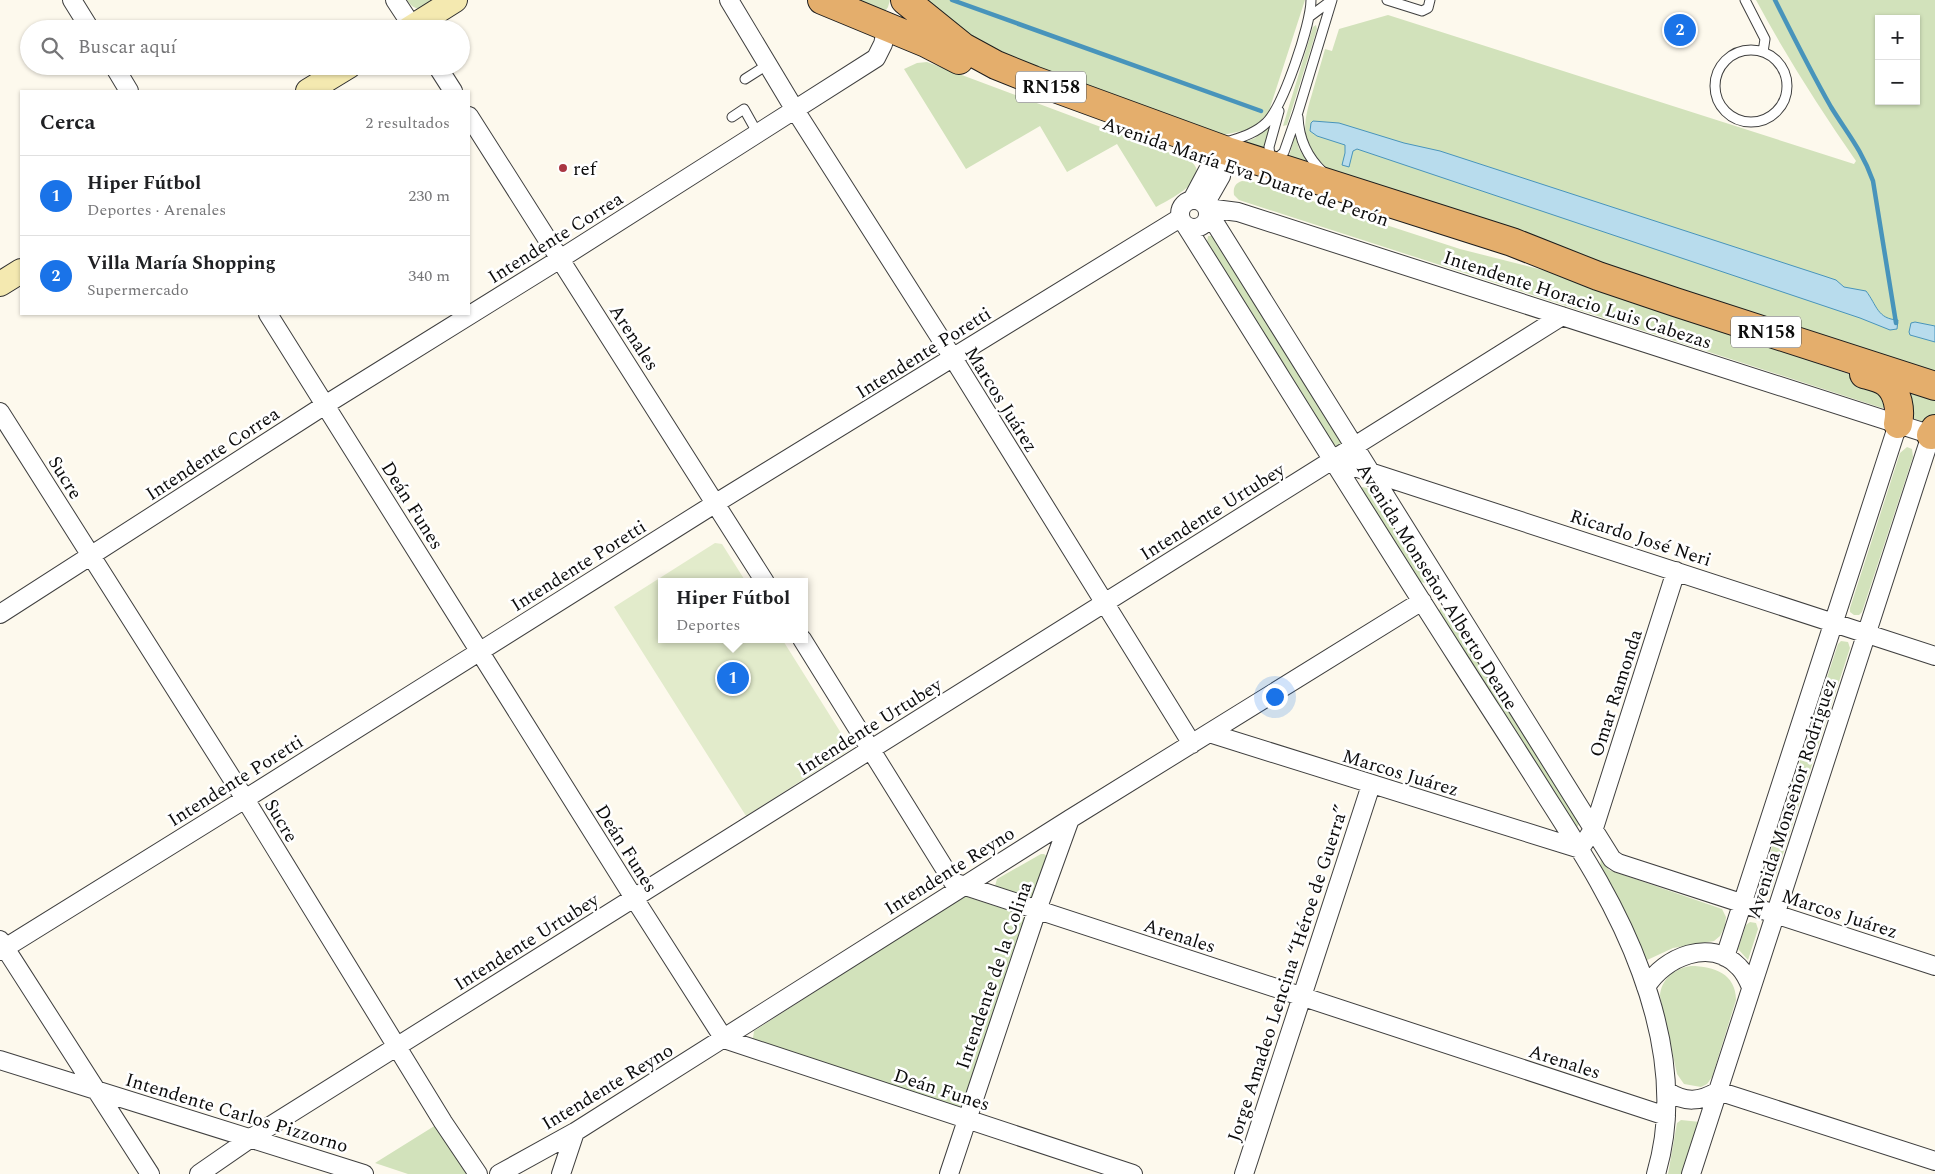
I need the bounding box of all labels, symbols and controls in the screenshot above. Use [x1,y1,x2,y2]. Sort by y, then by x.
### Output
pin: 2 [1664,11,1696,49]
map controls [1875,15,1920,105]
button: + [1875,15,1920,60]
search box [20,20,470,75]
text: Buscar aquí [78,33,177,62]
icon: search [38,34,66,62]
button: − [1875,60,1920,105]
road number: RN158 [1016,72,1086,102]
text: Cerca [40,107,95,139]
street label: Avenida María Eva Duarte de Perón [1098,110,1393,235]
text: 2 resultados [365,111,450,135]
place label: ref [573,155,598,184]
marker: ref [557,162,569,174]
text: Hiper Fútbol [87,169,201,198]
text: 1 [52,184,60,208]
text: 230 m [408,184,450,208]
street label: Intendente Correa [483,185,630,292]
text: Deportes · Arenales [87,198,226,222]
street label: Intendente Horacio Luis Cabezas [1439,243,1716,358]
text: Villa María Shopping [87,249,276,278]
text: 2 [52,264,60,288]
text: 340 m [408,264,450,288]
text: Supermercado [87,278,189,302]
street label: Arenales [601,299,666,377]
street label: Intendente Poretti [850,300,997,407]
road number: RN158 [1731,316,1801,348]
street label: Marcos Juárez [957,341,1045,459]
street label: Intendente Correa [140,400,286,509]
street label: Sucre [40,450,89,505]
street label: Deán Funes [373,456,450,556]
street label: Intendente Urtubey [1135,456,1292,569]
street label: Avenida Monseñor Alberto Deane [1349,458,1525,716]
street label: Ricardo José Neri [1566,502,1715,575]
street label: Intendente Poretti [505,513,652,620]
popup [658,578,808,643]
text: Hiper Fútbol [676,584,790,613]
text: Deportes [676,613,741,637]
street label: Omar Ramonda [1582,625,1651,761]
pin: 1 [717,659,749,697]
street label: Intendente Urtubey [792,671,949,784]
street label: Avenida Monseñor Rodriguez [1740,675,1845,922]
your location [1262,684,1288,710]
street label: Intendente Poretti [162,728,309,835]
street label: Marcos Juárez [1339,742,1462,805]
street label: Sucre [256,793,305,848]
street label: Deán Funes [587,799,664,899]
street label: Jorge Amadeo Lencina “Héroe de Guerra” [1220,801,1357,1146]
street label: Intendente Reyno [879,819,1021,923]
street label: Intendente de la Colina [949,877,1040,1073]
street label: Marcos Juárez [1778,882,1901,947]
street label: Intendente Urtubey [449,886,606,999]
street label: Arenales [1140,911,1219,962]
street label: Intendente Reyno [536,1036,679,1138]
street label: Arenales [1525,1037,1604,1088]
street label: Deán Funes [890,1061,993,1120]
street label: Intendente Carlos Pizzorno [122,1066,352,1161]

